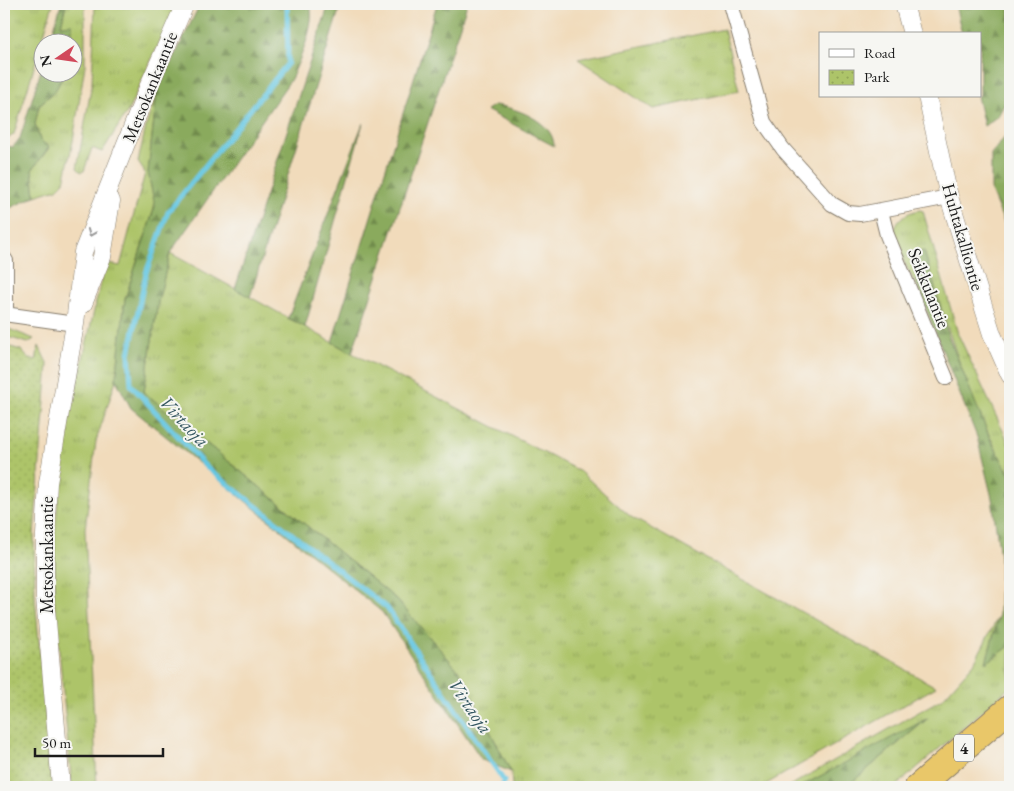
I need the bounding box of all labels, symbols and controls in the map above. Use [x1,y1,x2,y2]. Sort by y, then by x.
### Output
street label: Metsokankaantie [117,28,182,146]
north arrow [32,32,82,82]
legend [819,32,982,98]
text: Road [864,43,896,62]
text: N [35,53,55,68]
text: Park [864,67,891,86]
street label: Huhtakalliontie [937,181,990,293]
one-way arrow [86,228,97,237]
street label: Seikkulantie [903,244,956,331]
water label: Virtaoja [155,390,215,452]
street label: Metsokankaantie [35,496,58,614]
water label: Virtaoja [443,674,498,739]
scale bar [35,726,162,758]
text: 50 m [42,733,71,752]
road number: 4 [954,734,974,761]

